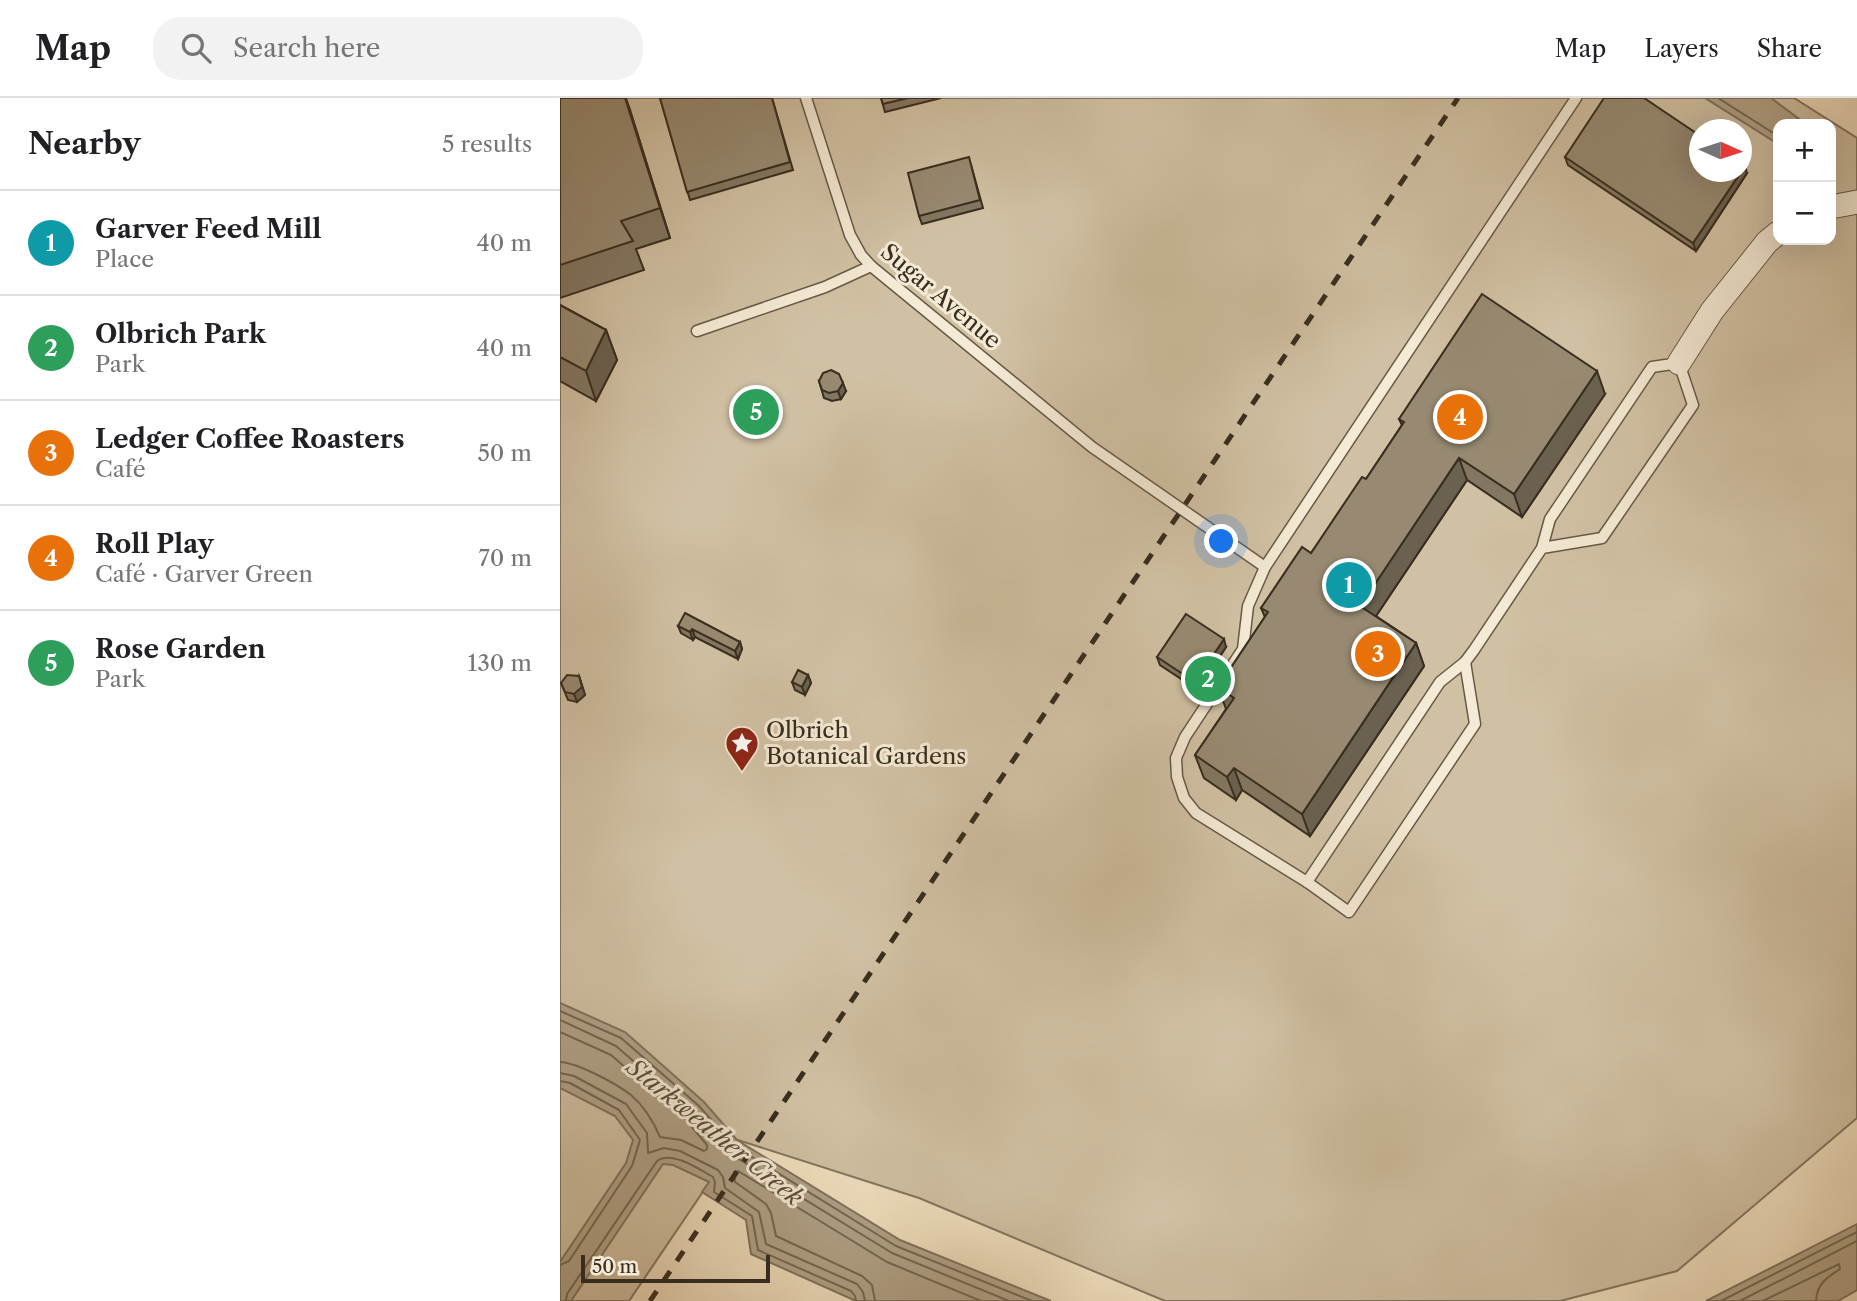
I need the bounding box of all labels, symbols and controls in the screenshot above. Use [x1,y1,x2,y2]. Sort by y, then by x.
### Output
search box [153,17,643,80]
text: Map [35,28,111,69]
icon: search [177,29,215,67]
text: Search here [233,32,380,64]
text: Map [1555,34,1606,63]
text: Layers [1644,34,1719,63]
text: Share [1757,34,1822,63]
north arrow [1689,119,1752,182]
map controls [1773,119,1836,245]
button: + [1773,119,1836,182]
text: Nearby [28,125,141,162]
text: 5 results [442,130,532,158]
button: − [1773,182,1836,245]
text: Garver Feed Mill [95,213,321,245]
text: 1 [46,229,56,257]
text: 40 m [477,229,532,257]
street label: Sugar Avenue [875,238,1007,354]
text: Place [95,245,154,273]
text: Olbrich Park [95,318,266,350]
text: 2 [44,334,58,362]
text: 40 m [477,334,532,362]
text: Park [95,350,145,378]
pin: 5 [733,386,779,438]
pin: 4 [1437,391,1483,443]
text: Ledger Coffee Roasters [95,423,405,455]
text: 3 [45,439,58,467]
text: 50 m [477,439,532,467]
text: Café [95,455,146,483]
your location [1204,524,1238,558]
text: Roll Play [95,528,214,560]
text: 4 [44,544,58,572]
text: 70 m [479,544,532,572]
pin: 1 [1326,559,1372,611]
text: Café · Garver Green [95,560,313,588]
pin: 3 [1355,628,1401,680]
text: Rose Garden [95,633,266,665]
text: 5 [45,649,57,677]
text: 130 m [468,649,532,677]
pin: 2 [1185,653,1231,705]
text: Park [95,665,145,693]
place label: Olbrich Botanical Gardens [766,716,966,770]
place icon: Olbrich Botanical Gardens [723,724,761,773]
water label: Starkweather Creek [620,1051,809,1212]
scale bar [581,1252,770,1284]
text: 50 m [592,1255,637,1278]

